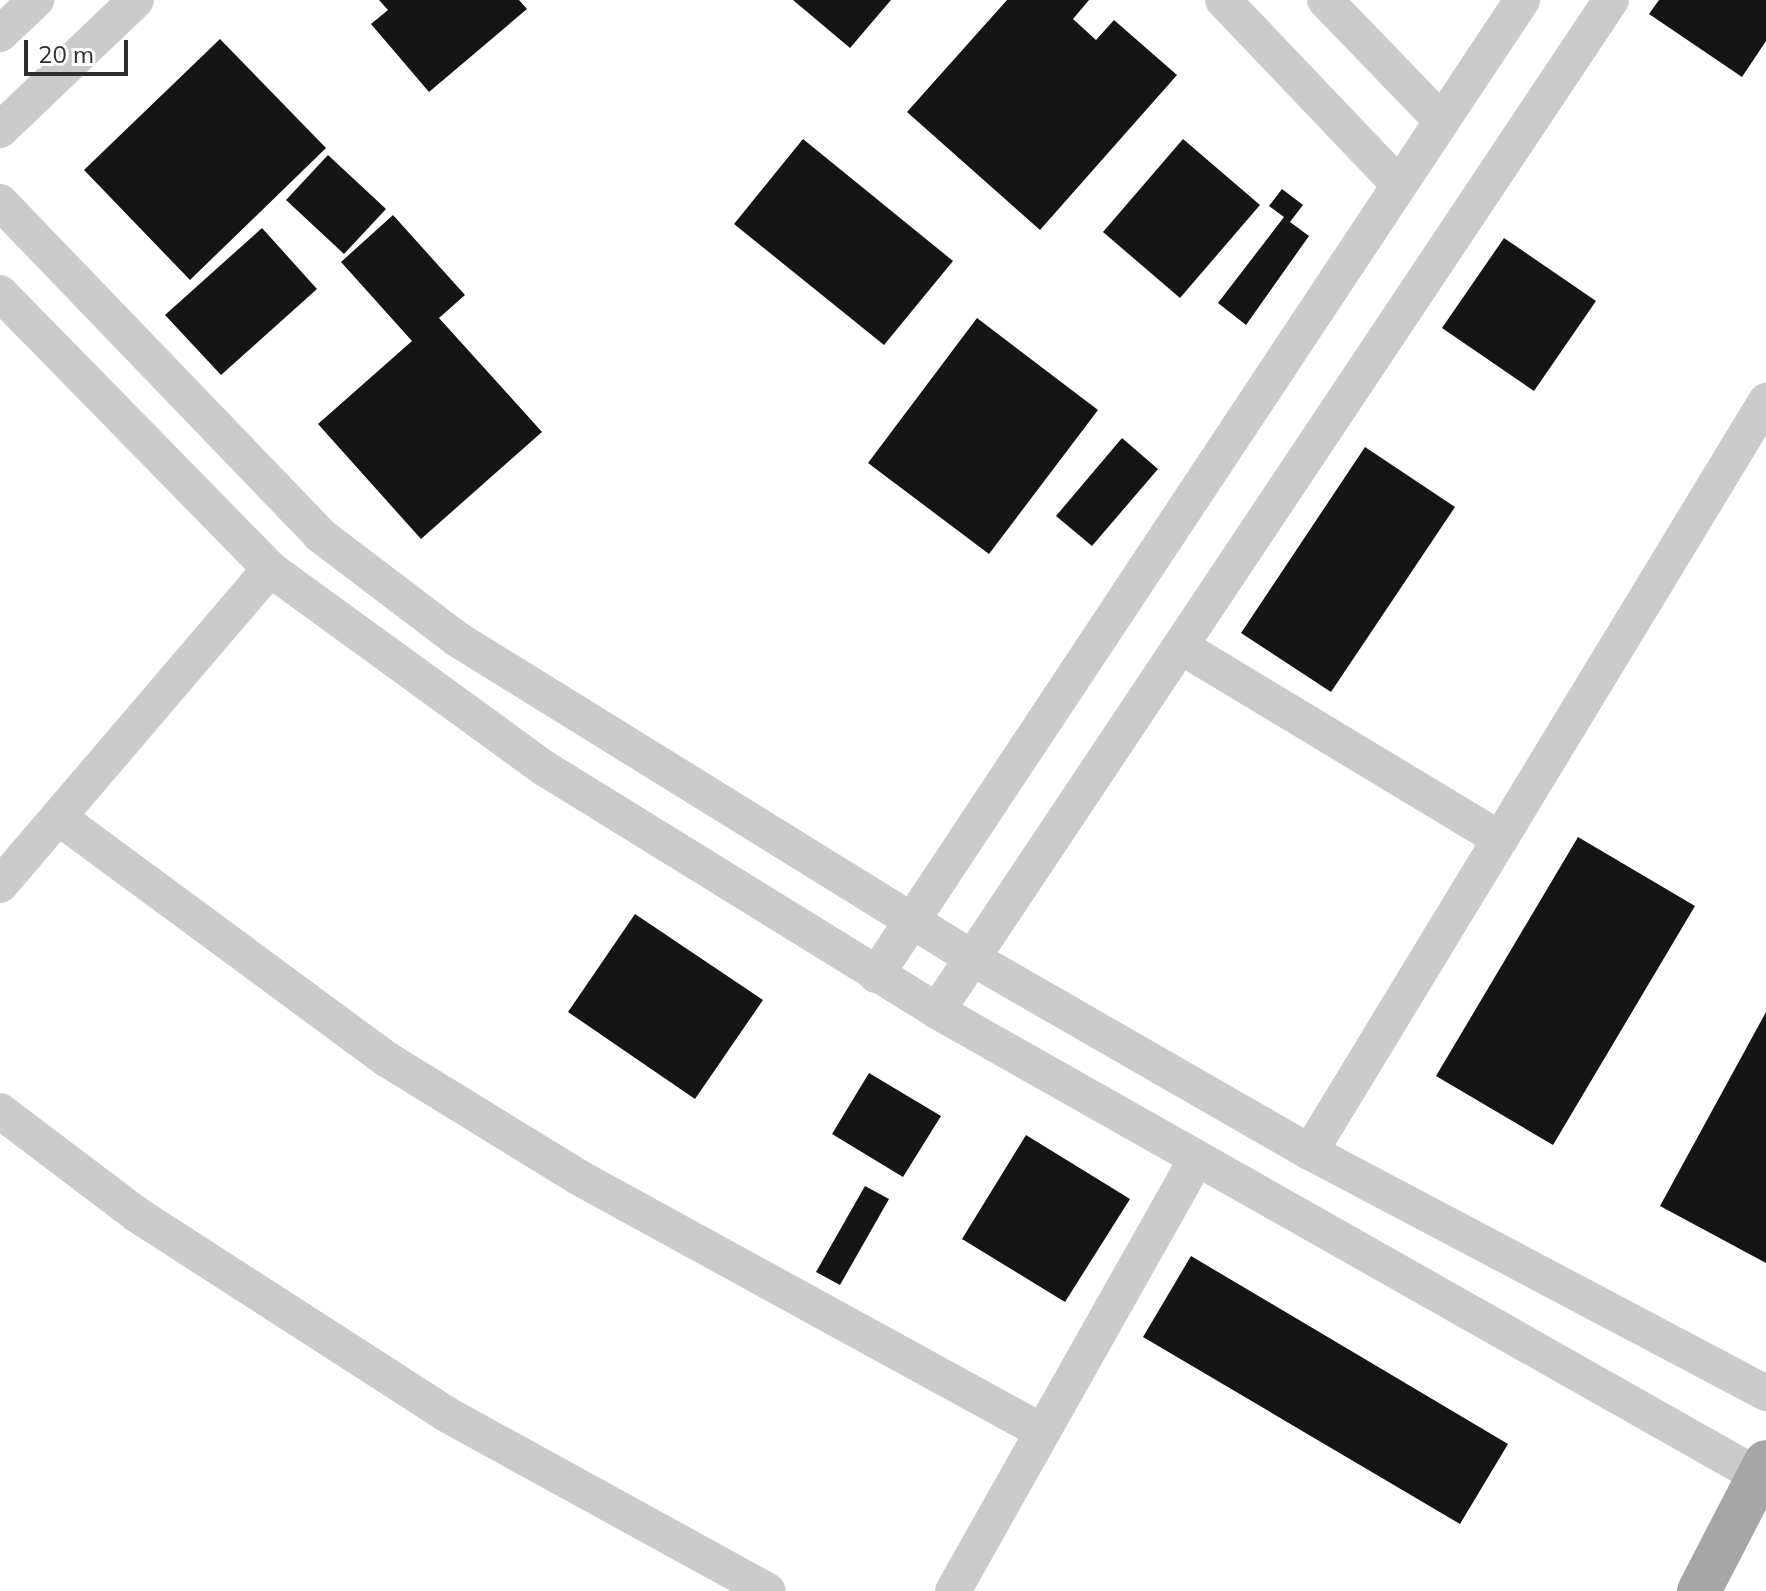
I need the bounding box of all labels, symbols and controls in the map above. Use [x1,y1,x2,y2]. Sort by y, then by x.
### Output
scale bar [28,24,132,74]
text: 20 m [38,39,94,69]

